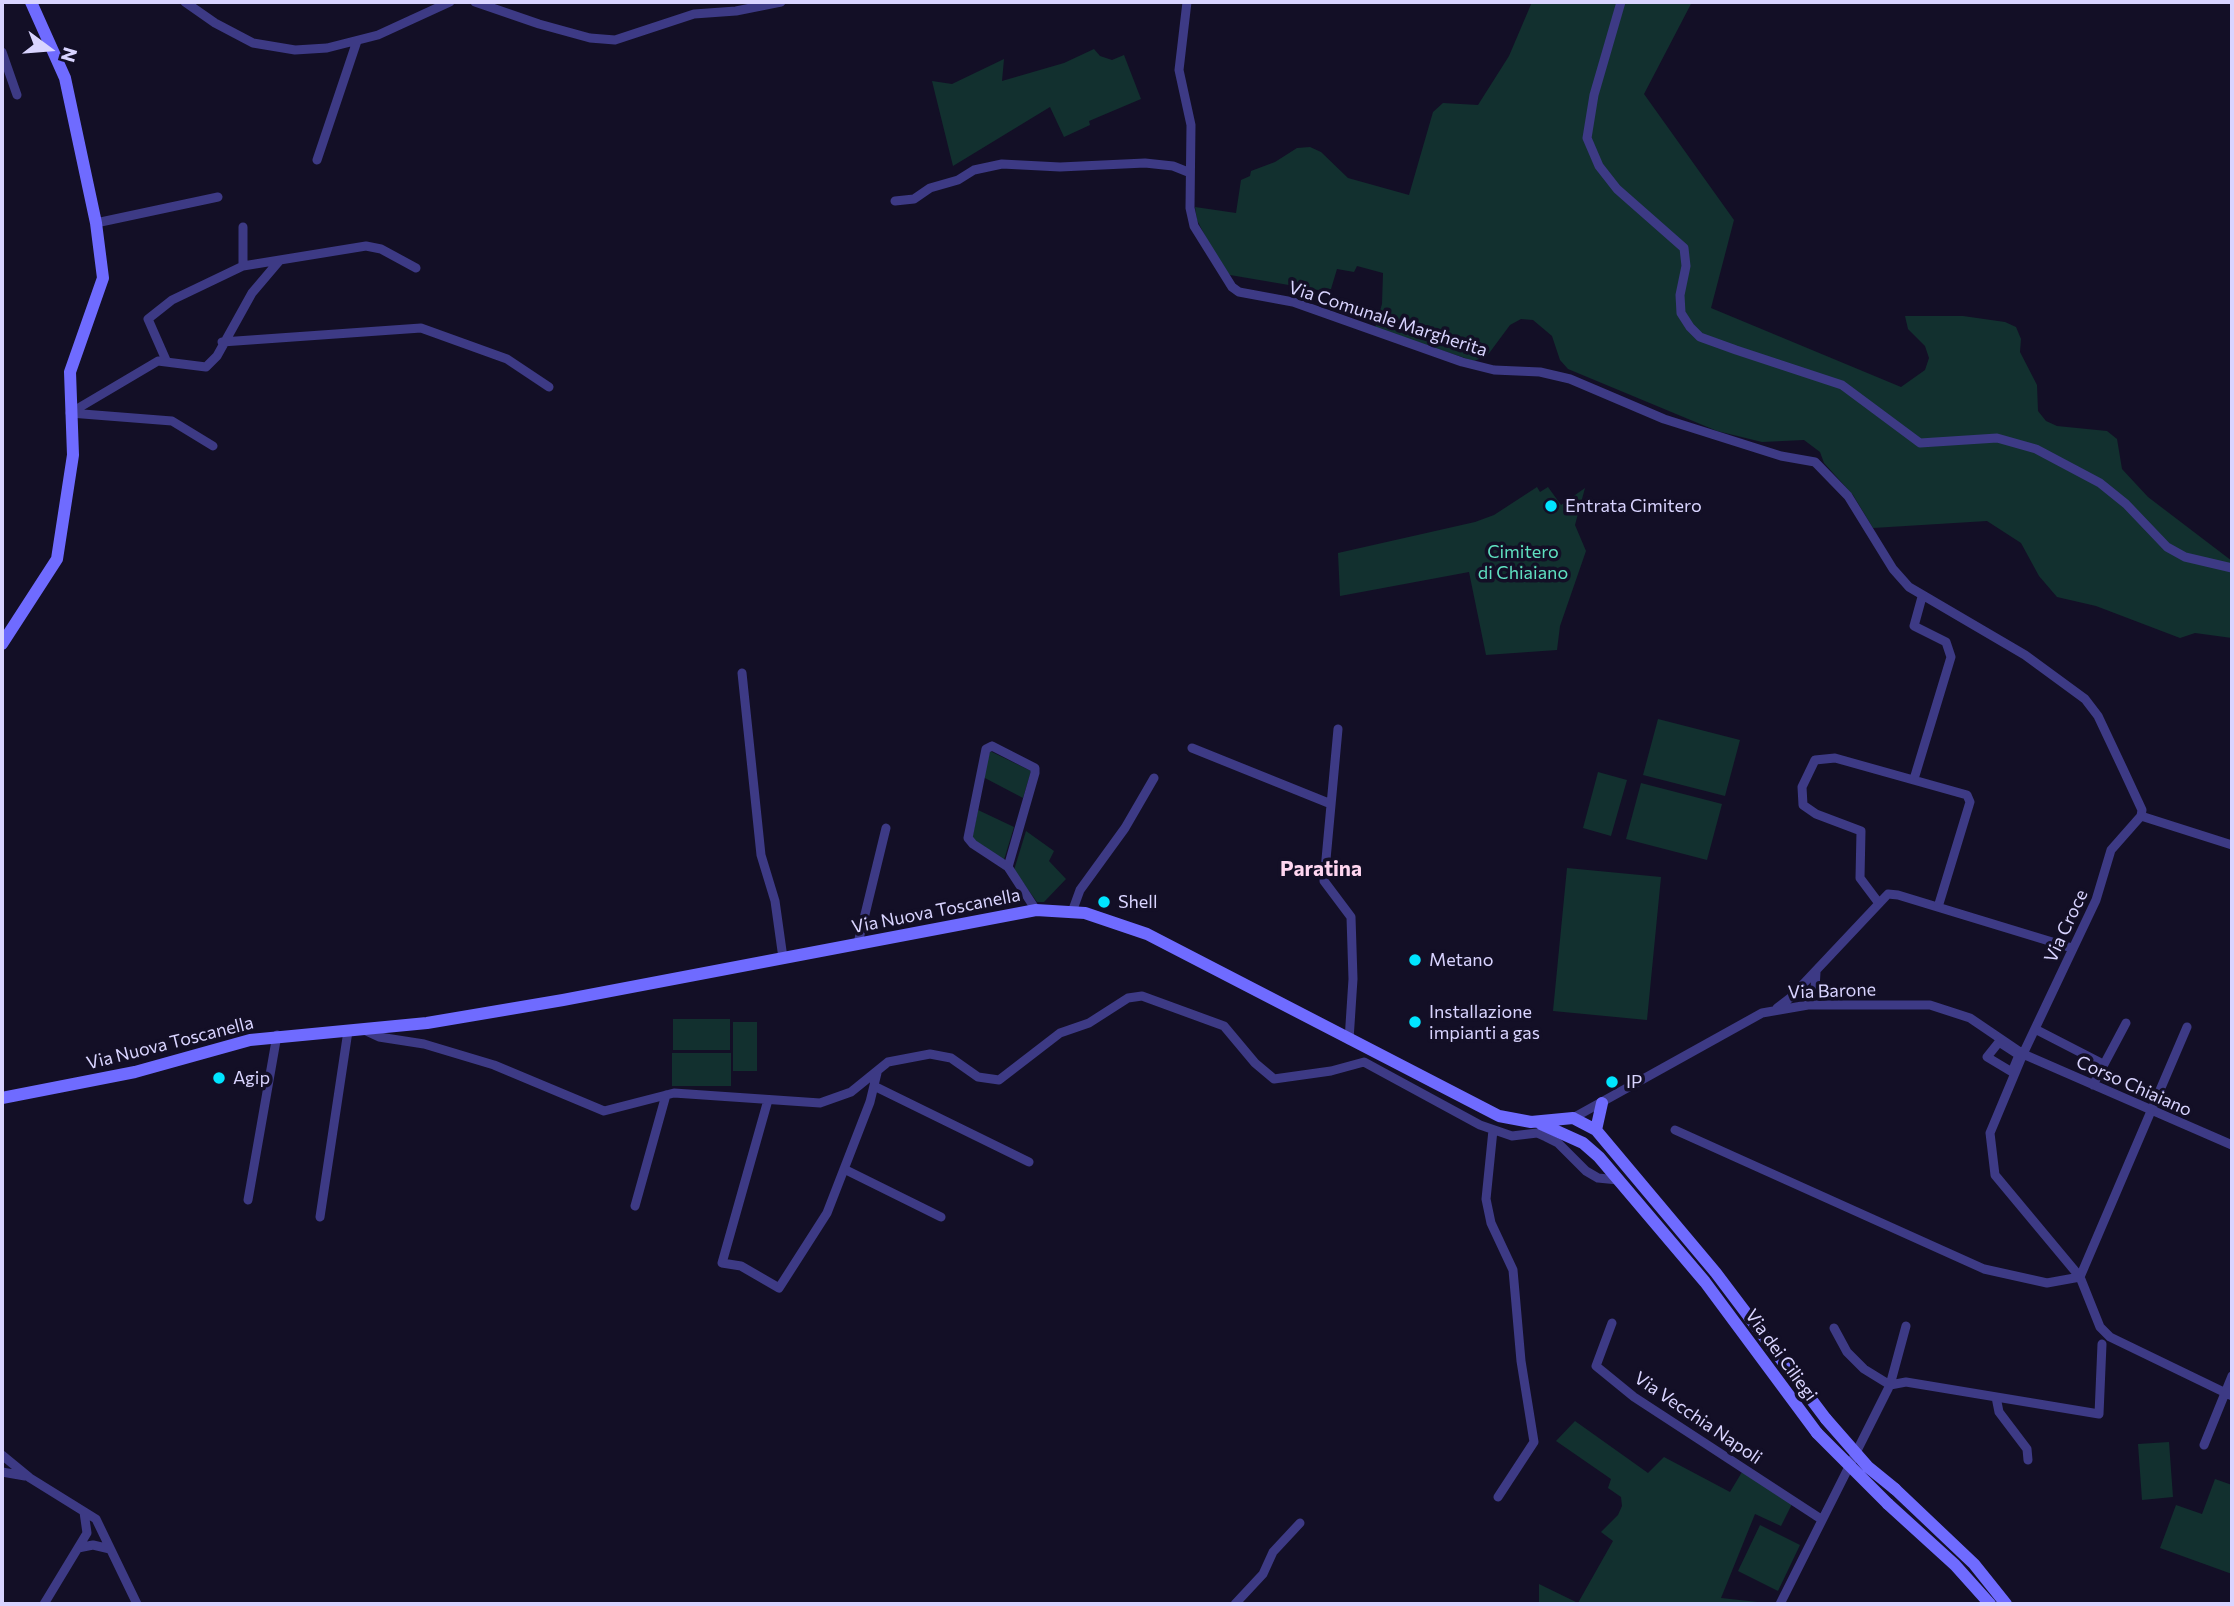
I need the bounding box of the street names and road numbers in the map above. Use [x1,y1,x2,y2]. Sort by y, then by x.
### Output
street label: Via Comunale Margherita [1286,277,1490,361]
street label: Via Nuova Toscanella [850,884,1022,938]
street label: Via Croce [2040,886,2092,966]
street label: Via Barone [1787,979,1877,1003]
street label: Via Nuova Toscanella [84,1012,256,1074]
street label: Corso Chiaiano [2073,1051,2195,1121]
street label: Via dei Ciliegi [1741,1305,1821,1405]
street label: Via Vecchia Napoli [1630,1367,1766,1469]

